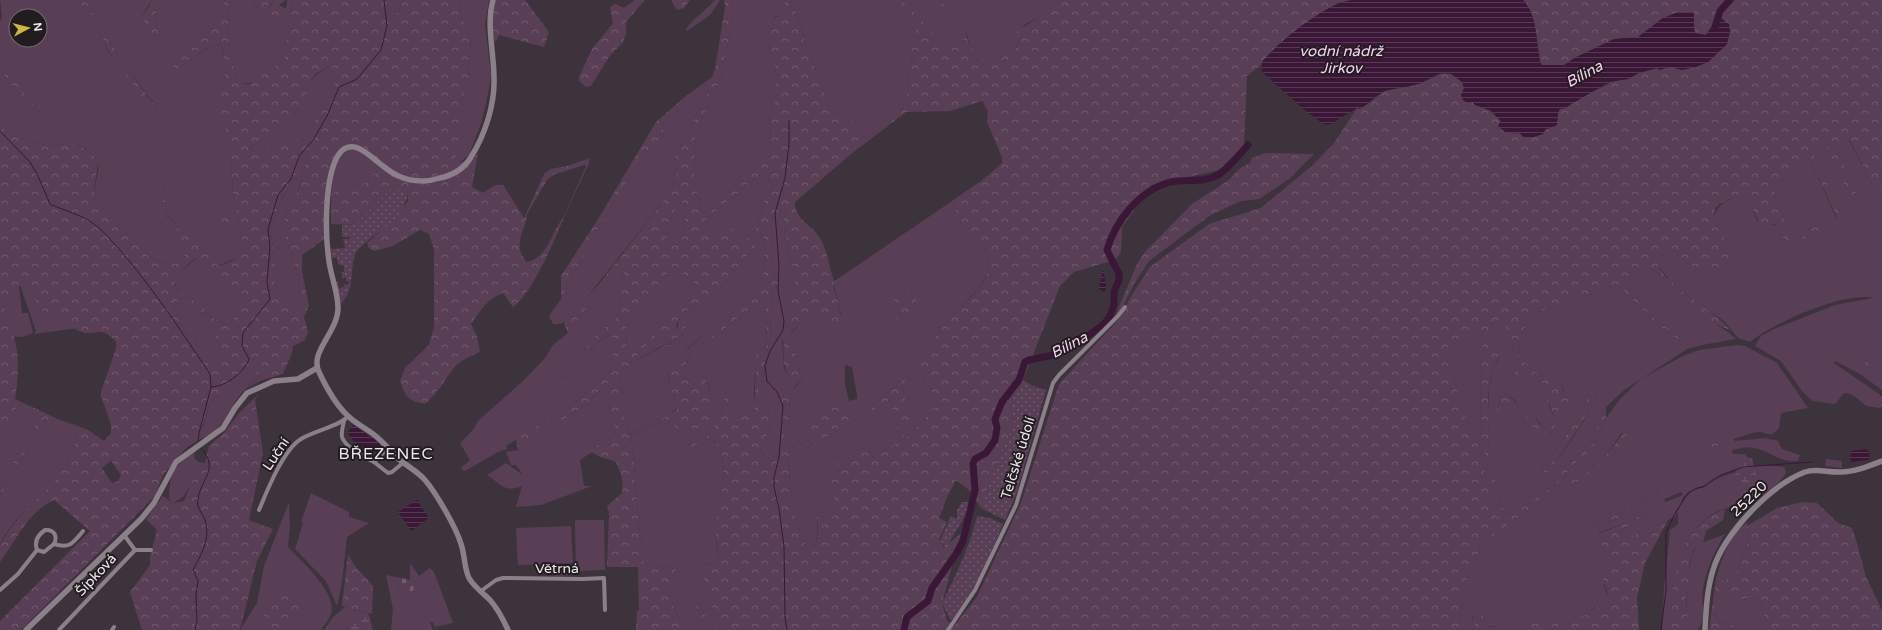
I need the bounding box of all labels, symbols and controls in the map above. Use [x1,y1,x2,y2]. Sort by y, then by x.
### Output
north arrow [8,8,48,48]
text: N [30,22,44,32]
water label: vodní nádrž Jirkov [1299,42,1384,77]
water label: Bílina [1563,56,1606,91]
water label: Bílina [1048,328,1091,362]
street label: Telčské údolí [997,414,1039,501]
street label: Luční [259,434,293,474]
district label: BŘEZENEC [338,444,434,464]
street label: 25220 [1727,477,1771,520]
street label: Šípková [72,550,120,600]
street label: Větrná [535,560,579,577]

